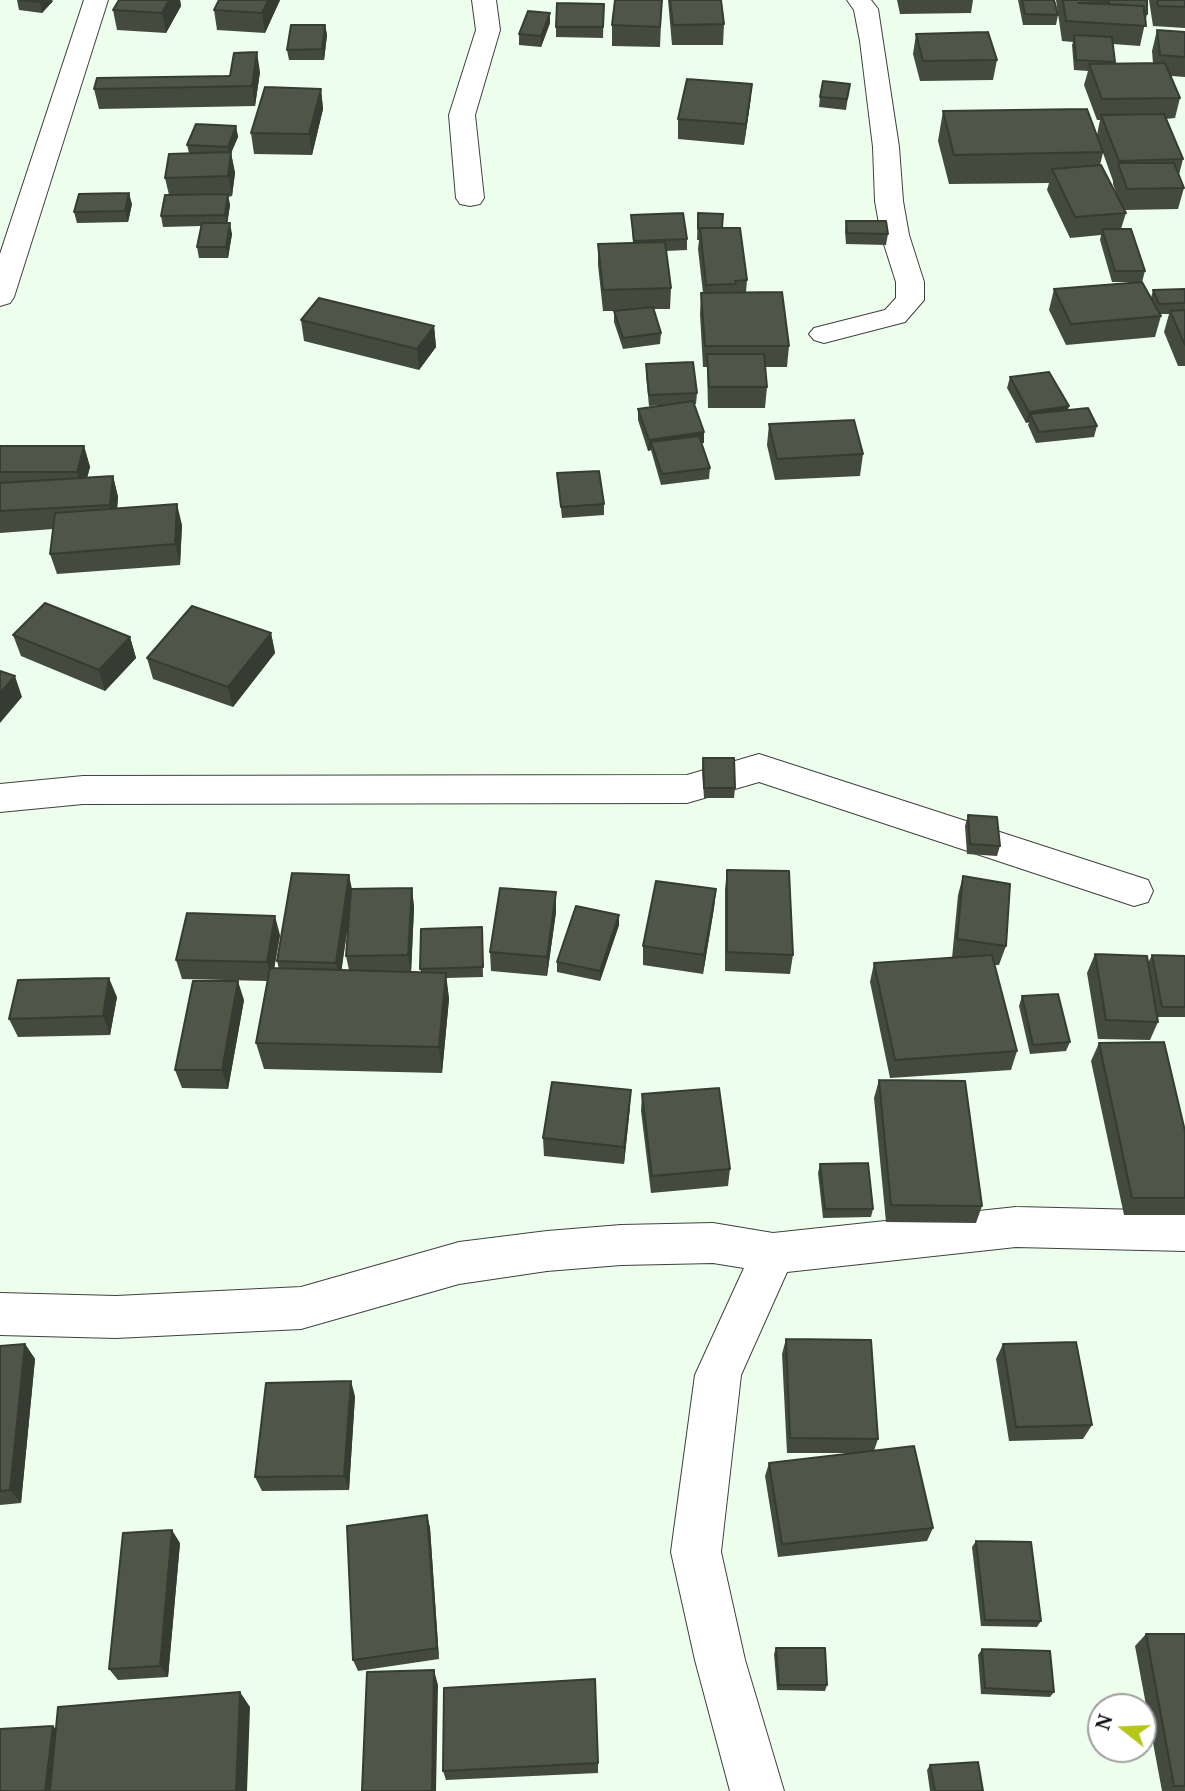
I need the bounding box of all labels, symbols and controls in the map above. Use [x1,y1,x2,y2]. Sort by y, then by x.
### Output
north arrow [1087,1693,1157,1763]
text: N [1089,1711,1119,1733]

